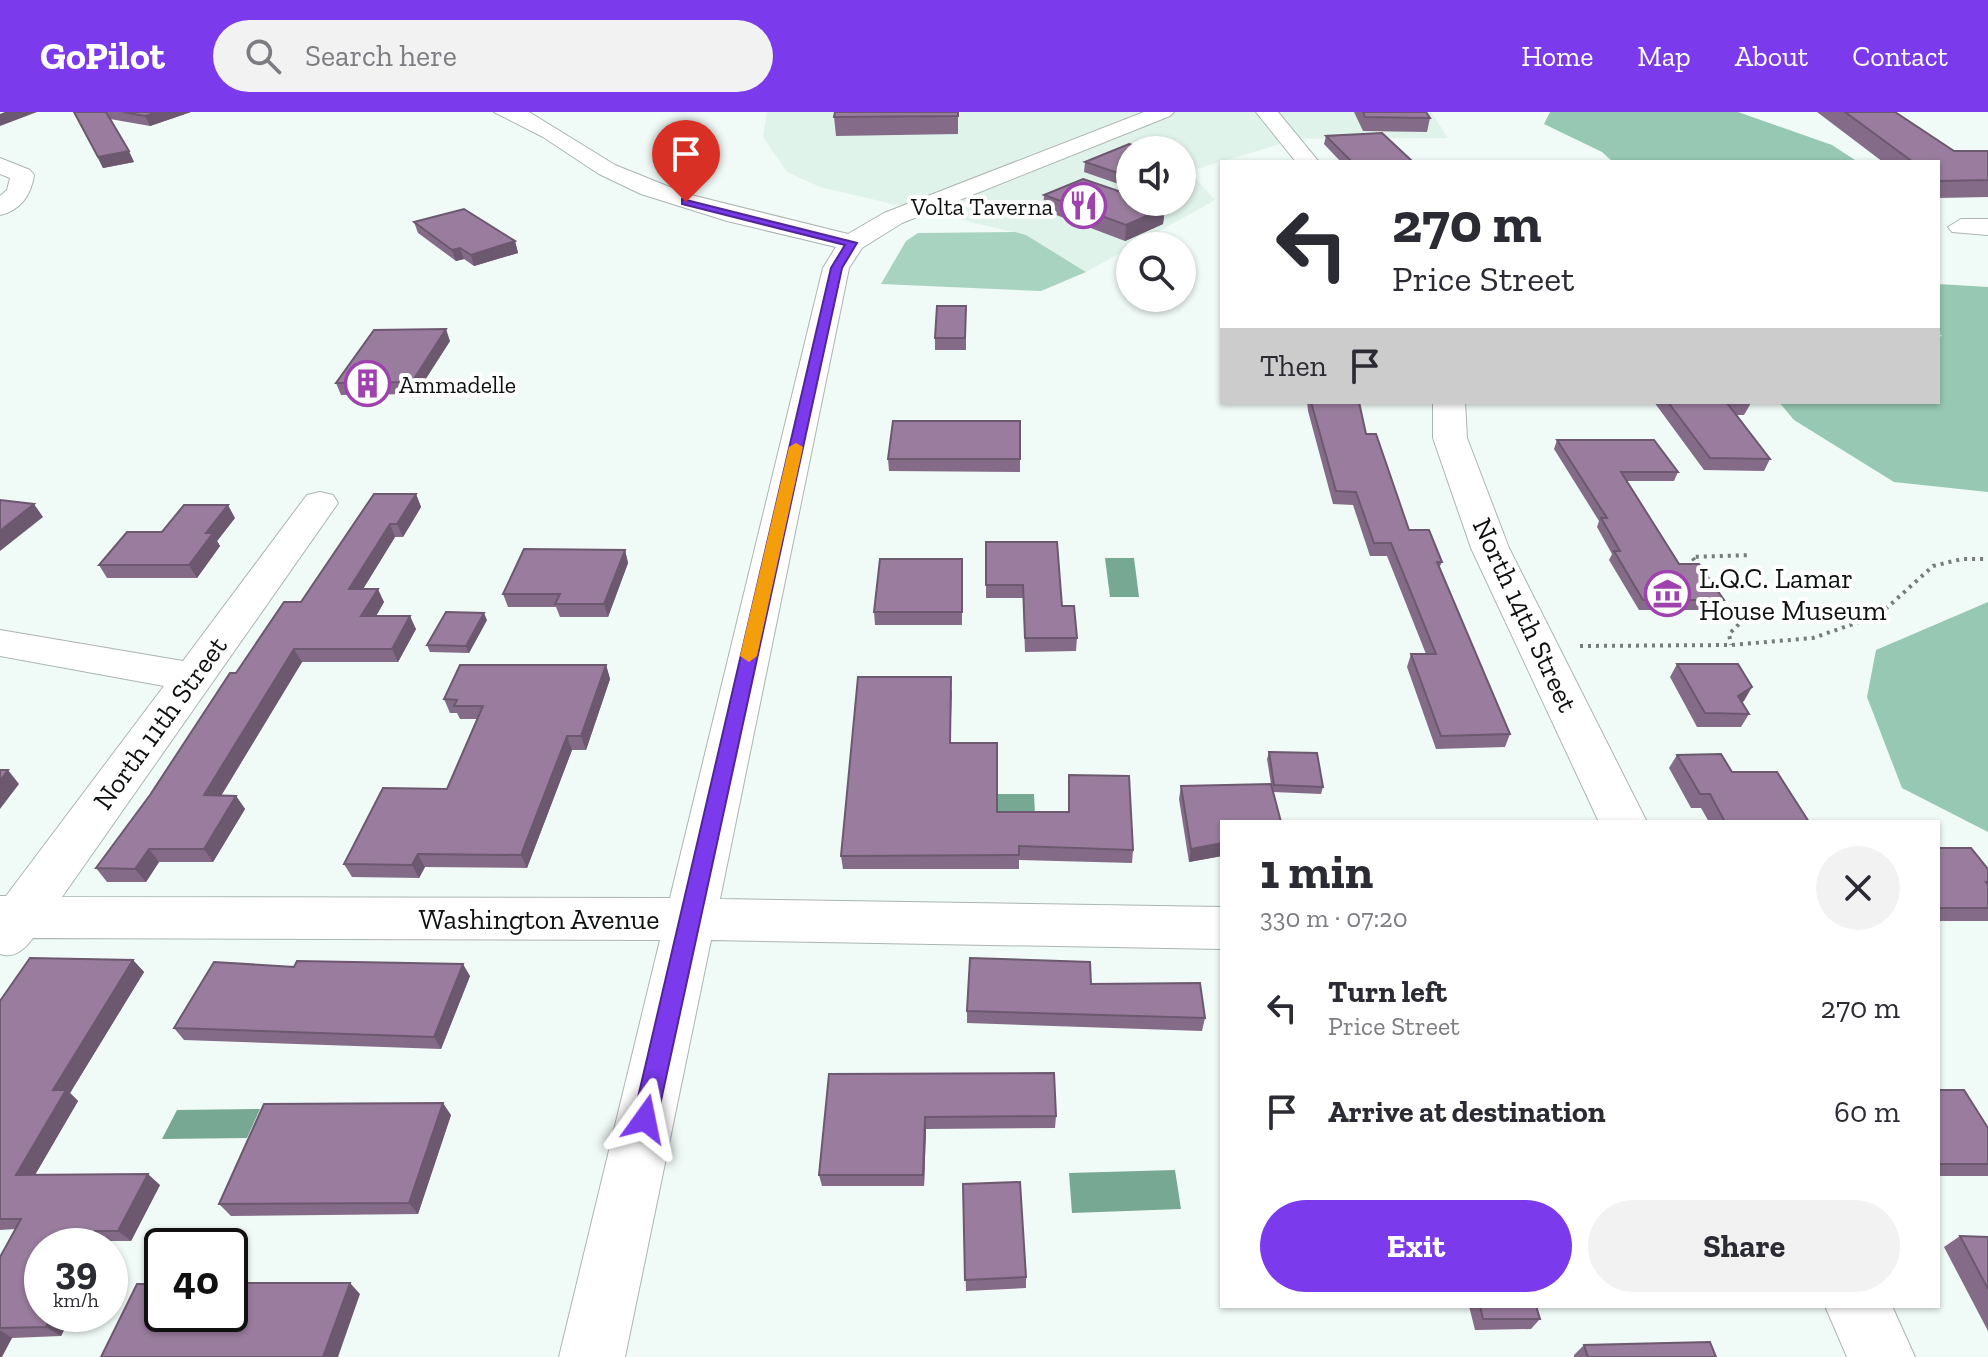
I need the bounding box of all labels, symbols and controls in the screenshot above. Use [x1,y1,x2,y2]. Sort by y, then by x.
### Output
search box [213,20,773,92]
text: GoPilot [40,33,165,79]
icon: search [241,34,285,78]
text: Search here [305,38,457,74]
text: Home [1521,40,1593,73]
text: Map [1637,40,1691,73]
text: About [1735,40,1808,73]
text: Contact [1852,40,1948,73]
pin [652,120,720,202]
icon: arrive [664,132,708,176]
map controls [1116,136,1196,312]
button: sound [1116,136,1196,216]
restaurant icon: Volta Taverna [1060,182,1108,230]
text: 270 m [1392,189,1542,256]
place label: Volta Taverna [910,192,1053,221]
icon: left [1260,192,1364,296]
button: search [1116,232,1196,312]
text: Price Street [1392,257,1574,300]
icon: arrive [1343,344,1387,388]
text: Then [1260,348,1327,384]
building icon: Ammadelle [344,360,392,408]
place label: Ammadelle [399,370,516,399]
street label: North 14th Street [1466,513,1585,718]
place label: L.Q.C. Lamar House Museum [1699,562,1887,627]
museum icon: L.Q.C. Lamar House Museum [1644,570,1692,618]
street label: North 11th Street [86,630,234,816]
text: 1 min [1260,843,1373,900]
button: close [1816,846,1900,930]
text: 330 m · 07:20 [1260,902,1408,934]
street label: Washington Avenue [419,903,659,936]
text: Turn left [1328,974,1447,1010]
icon: left [1260,986,1304,1030]
text: 270 m [1820,990,1900,1026]
text: Price Street [1328,1010,1460,1042]
position arrow [603,1077,687,1161]
icon: arrive [1260,1090,1304,1134]
text: Arrive at destination [1328,1094,1605,1130]
text: 60 m [1834,1094,1900,1130]
button: Exit [1260,1200,1572,1292]
button: Share [1588,1200,1900,1292]
speed limit sign: 40 [144,1228,248,1332]
text: 39 [55,1246,97,1294]
text: km/h [53,1288,99,1312]

